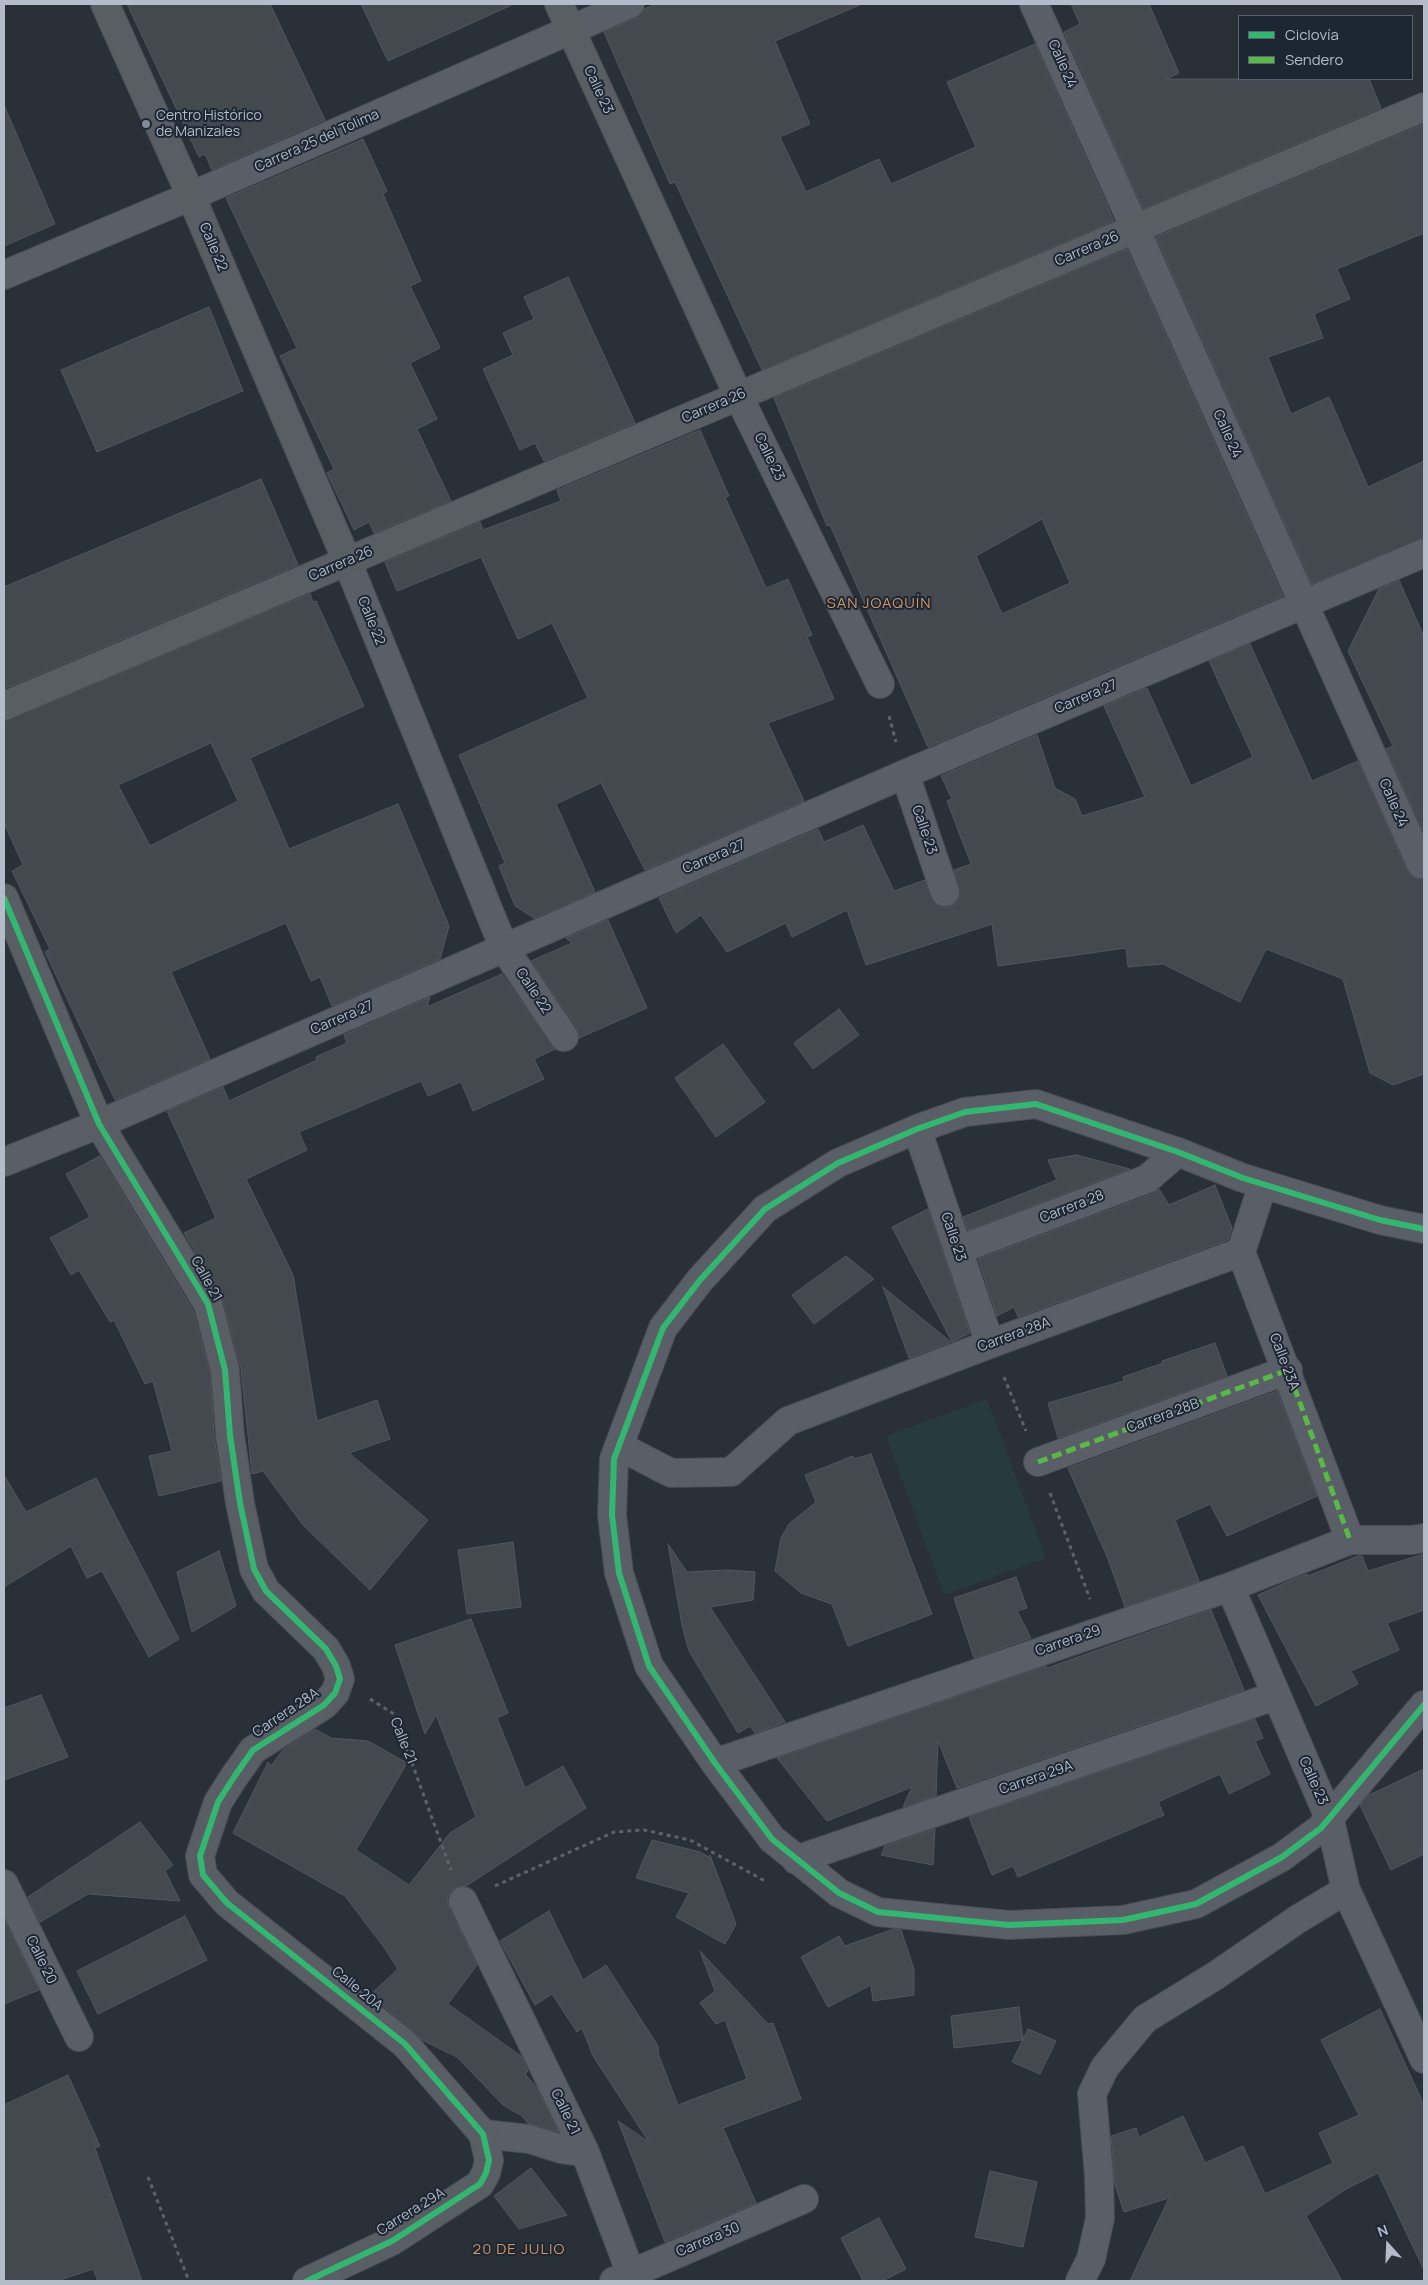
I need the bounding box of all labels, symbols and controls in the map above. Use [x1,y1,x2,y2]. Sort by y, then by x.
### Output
legend [1238,15,1413,80]
text: Ciclovía [1285,24,1339,45]
street label: Calle 24 [1044,37,1080,91]
text: Sendero [1285,49,1343,70]
street label: Calle 23 [580,63,616,117]
street label: Carrera 25 del Tolima [252,106,382,176]
place label: Centro Histórico de Manizales [156,108,262,140]
marker: Centro Histórico de Manizales [140,118,152,130]
street label: Calle 22 [195,220,231,274]
street label: Carrera 26 [1052,228,1122,270]
street label: Carrera 26 [679,385,749,427]
street label: Calle 24 [1209,407,1245,461]
street label: Calle 23 [750,430,788,484]
street label: Carrera 26 [306,543,376,585]
street label: Calle 22 [354,594,388,648]
district label: SAN JOAQUÍN [825,595,933,613]
street label: Carrera 27 [1052,676,1120,718]
street label: Calle 24 [1375,776,1411,830]
street label: Calle 23 [908,803,940,857]
street label: Carrera 27 [680,836,748,878]
street label: Calle 22 [512,965,554,1017]
street label: Carrera 27 [308,997,376,1039]
street label: Carrera 28 [1038,1187,1106,1227]
street label: Calle 23 [937,1210,969,1264]
street label: Calle 21 [187,1254,225,1304]
street label: Carrera 28A [975,1314,1053,1356]
street label: Calle 23A [1265,1331,1303,1393]
street label: Carrera 28B [1124,1395,1202,1437]
street label: Carrera 29 [1033,1622,1103,1660]
street label: Carrera 28A [250,1685,322,1741]
street label: Calle 21 [386,1715,420,1767]
street label: Calle 23 [1295,1754,1331,1808]
street label: Carrera 29A [997,1758,1075,1798]
street label: Calle 20 [22,1933,60,1987]
street label: Calle 20A [328,1963,386,2015]
street label: Calle 21 [547,2086,583,2138]
street label: Carrera 29A [374,2185,448,2239]
street label: Carrera 30 [674,2219,742,2261]
north arrow [1363,2220,1413,2270]
text: N [1375,2220,1391,2241]
district label: 20 DE JULIO [471,2241,567,2259]

